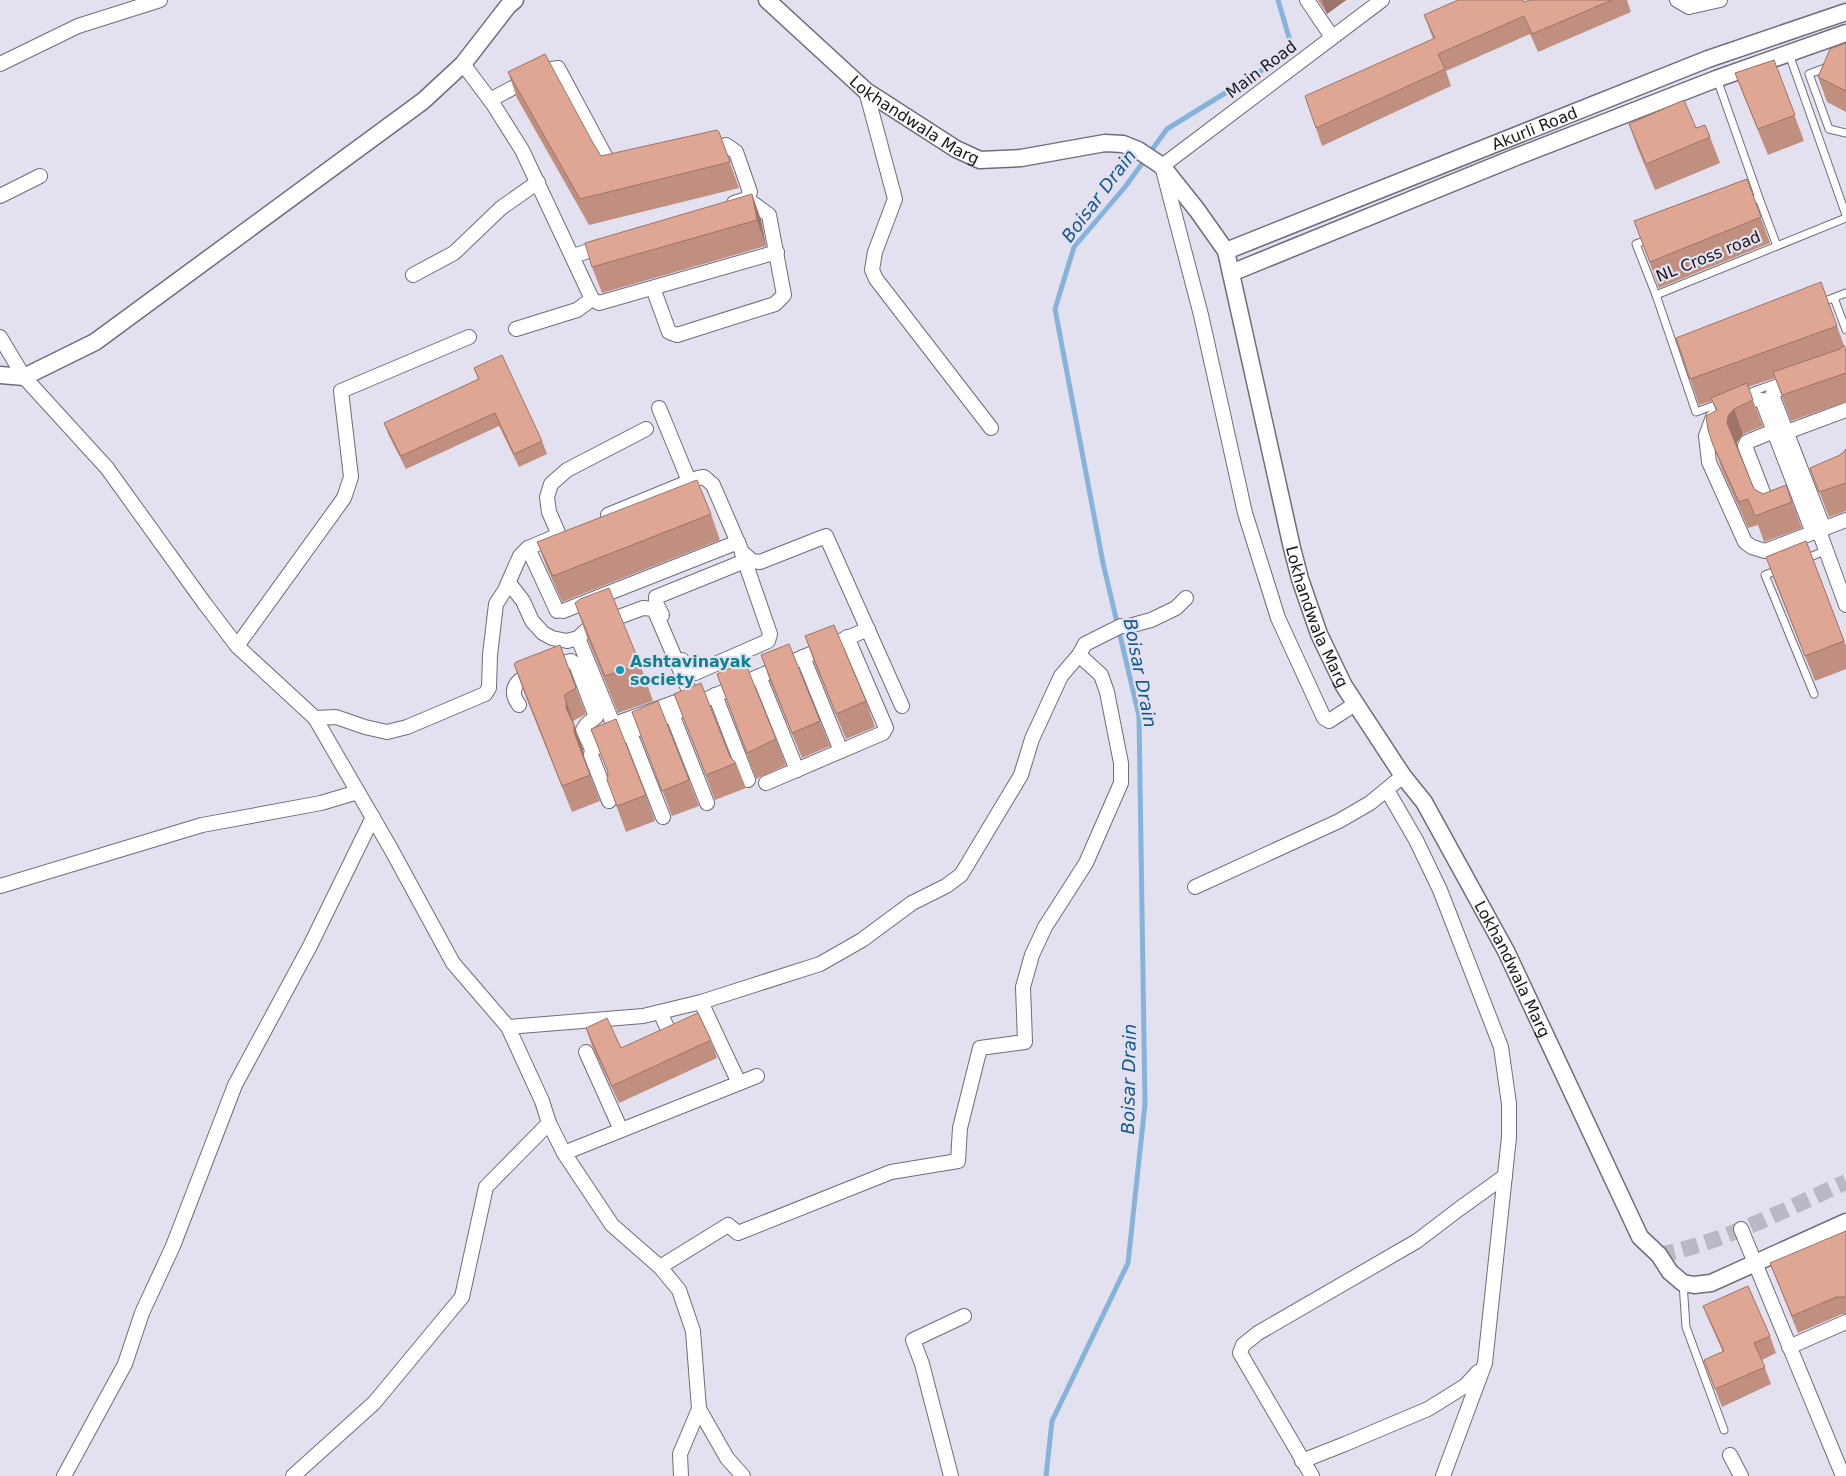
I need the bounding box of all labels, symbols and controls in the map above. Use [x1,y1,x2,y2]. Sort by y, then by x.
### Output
street label: Main Road [1222,37,1300,102]
street label: Lokhandwala Marg [846,72,982,168]
street label: Akurli Road [1489,103,1580,154]
water label: Boisar Drain [1057,145,1140,246]
street label: NL Cross road [1653,227,1763,286]
street label: Lokhandwala Marg [1282,544,1352,691]
water label: Boisar Drain [1120,617,1161,729]
place label: Ashtavinayak society [630,652,752,689]
marker: Ashtavinayak society [614,664,626,676]
street label: Lokhandwala Marg [1470,897,1554,1040]
water label: Boisar Drain [1117,1024,1140,1134]

